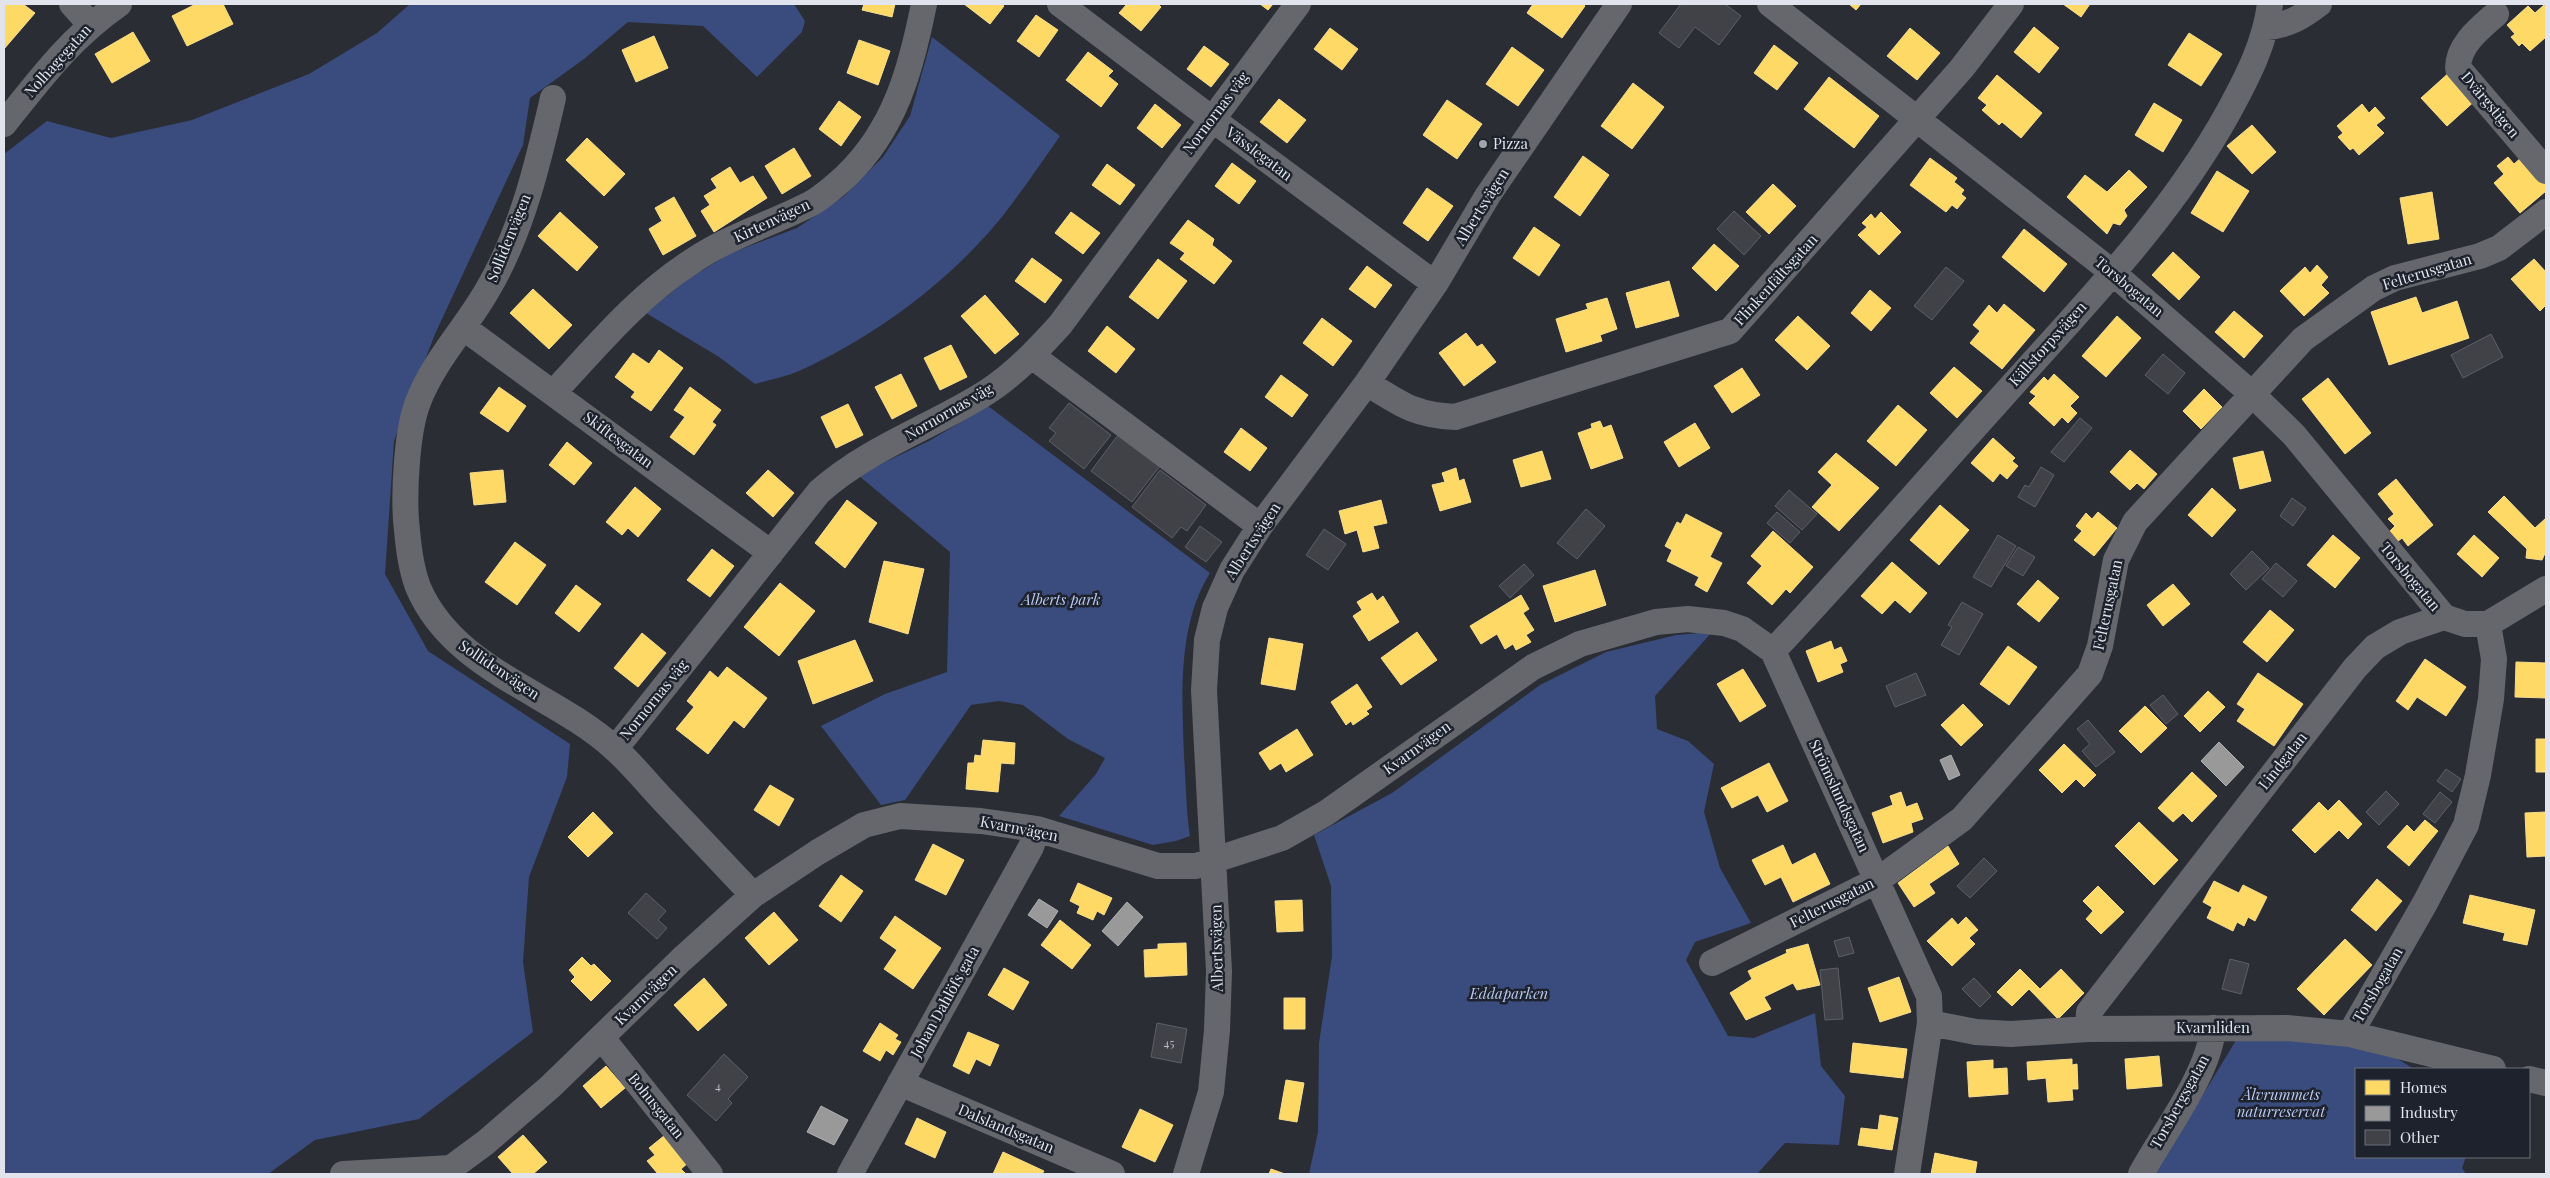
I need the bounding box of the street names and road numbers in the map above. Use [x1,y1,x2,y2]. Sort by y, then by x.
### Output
street label: Nolhagegatan [19,20,95,101]
street label: Nornornas väg [1178,67,1253,158]
street label: Dvärgstigen [2457,67,2524,142]
street label: Vässlegatan [1221,121,1297,185]
street label: Albertsvägen [1449,164,1513,250]
street label: Sollidenvägen [481,191,535,285]
street label: Kirtenvägen [730,194,813,246]
street label: Flinkenfältsgatan [1729,229,1822,329]
street label: Felterusgatan [2380,248,2474,294]
street label: Torsbogatan [2091,252,2168,321]
street label: Källstorpsvägen [2004,297,2091,390]
street label: Nornornas väg [901,378,996,444]
street label: Skiftesgatan [580,406,658,472]
street label: Albertsvägen [1219,498,1284,583]
street label: Torsbogatan [2376,538,2445,615]
street label: Felterusgatan [2088,558,2126,652]
street label: Sollidenvägen [455,635,544,704]
street label: Nornornas väg [615,655,692,744]
street label: Kvarnvägen [1379,716,1454,779]
street label: Lindgatan [2253,727,2311,793]
street label: Strömslundsgatan [1805,736,1875,855]
street label: Kvarnvägen [978,811,1060,845]
street label: Felterusgatan [1786,872,1877,932]
street label: Albertsvägen [1205,904,1227,993]
street label: Johan Dahlöfs gata [905,942,983,1062]
street label: Torsbogatan [2347,943,2407,1026]
street label: Kvarnvägen [610,960,681,1029]
street label: Kvarnliden [2176,1017,2250,1037]
street label: Torsbergsgatan [2145,1051,2213,1152]
street label: Bohusgatan [624,1069,689,1142]
street label: Dalslandsgatan [955,1099,1057,1157]

